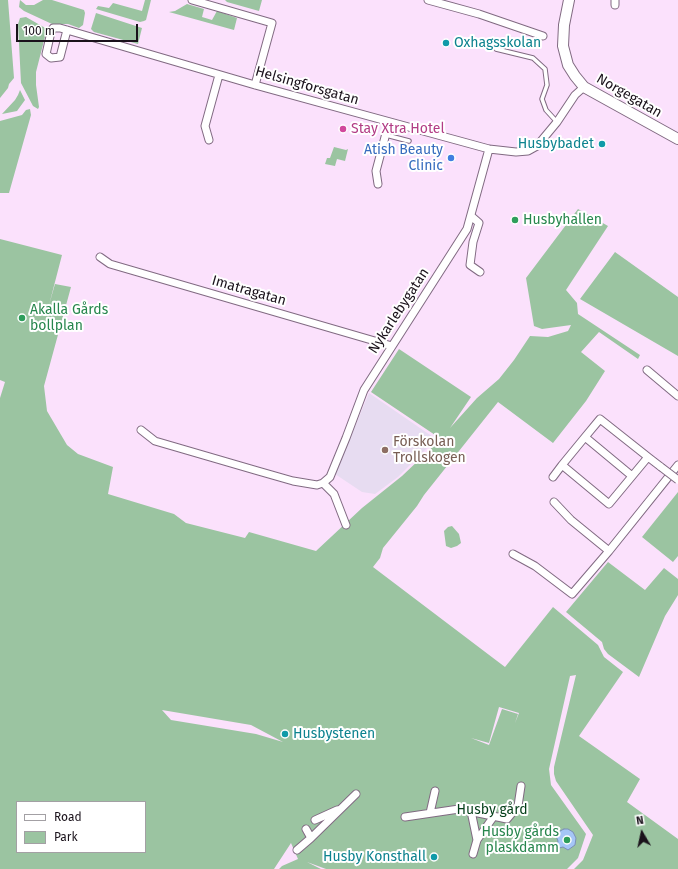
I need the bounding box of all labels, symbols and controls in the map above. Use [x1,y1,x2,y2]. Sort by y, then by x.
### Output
scale bar [18,16,140,42]
text: 100 m [23,24,55,38]
place label: Oxhagsskolan [454,35,541,51]
marker: Oxhagsskolan [441,38,451,48]
street label: Helsingforsgatan [253,63,361,109]
street label: Norgegatan [593,70,665,122]
place label: Stay Xtra Hotel [351,121,445,137]
marker: Stay Xtra Hotel [338,124,348,134]
place label: Husbybadet [518,136,594,152]
marker: Husbybadet [597,139,607,149]
place label: Atish Beauty Clinic [364,142,443,174]
marker: Atish Beauty Clinic [446,153,456,163]
place label: Husbyhallen [523,212,602,228]
marker: Husbyhallen [510,215,520,225]
street label: Nykarlebygatan [365,265,433,357]
street label: Imatragatan [210,272,288,310]
place label: Akalla Gårds bollplan [30,302,108,334]
marker: Akalla Gårds bollplan [17,313,27,323]
place label: Förskolan Trollskogen [393,434,466,466]
marker: Förskolan Trollskogen [380,445,390,455]
place label: Husbystenen [293,726,375,742]
marker: Husbystenen [280,729,290,739]
legend [16,801,146,853]
park label: Husby gård [456,802,528,818]
text: Road [54,810,82,824]
north arrow [622,813,662,853]
text: N [635,814,645,828]
place label: Husby gårds plaskdamm [481,824,559,856]
text: Park [54,830,78,844]
marker: Husby gårds plaskdamm [562,835,572,845]
place label: Husby Konsthall [323,849,426,865]
marker: Husby Konsthall [429,852,439,862]

